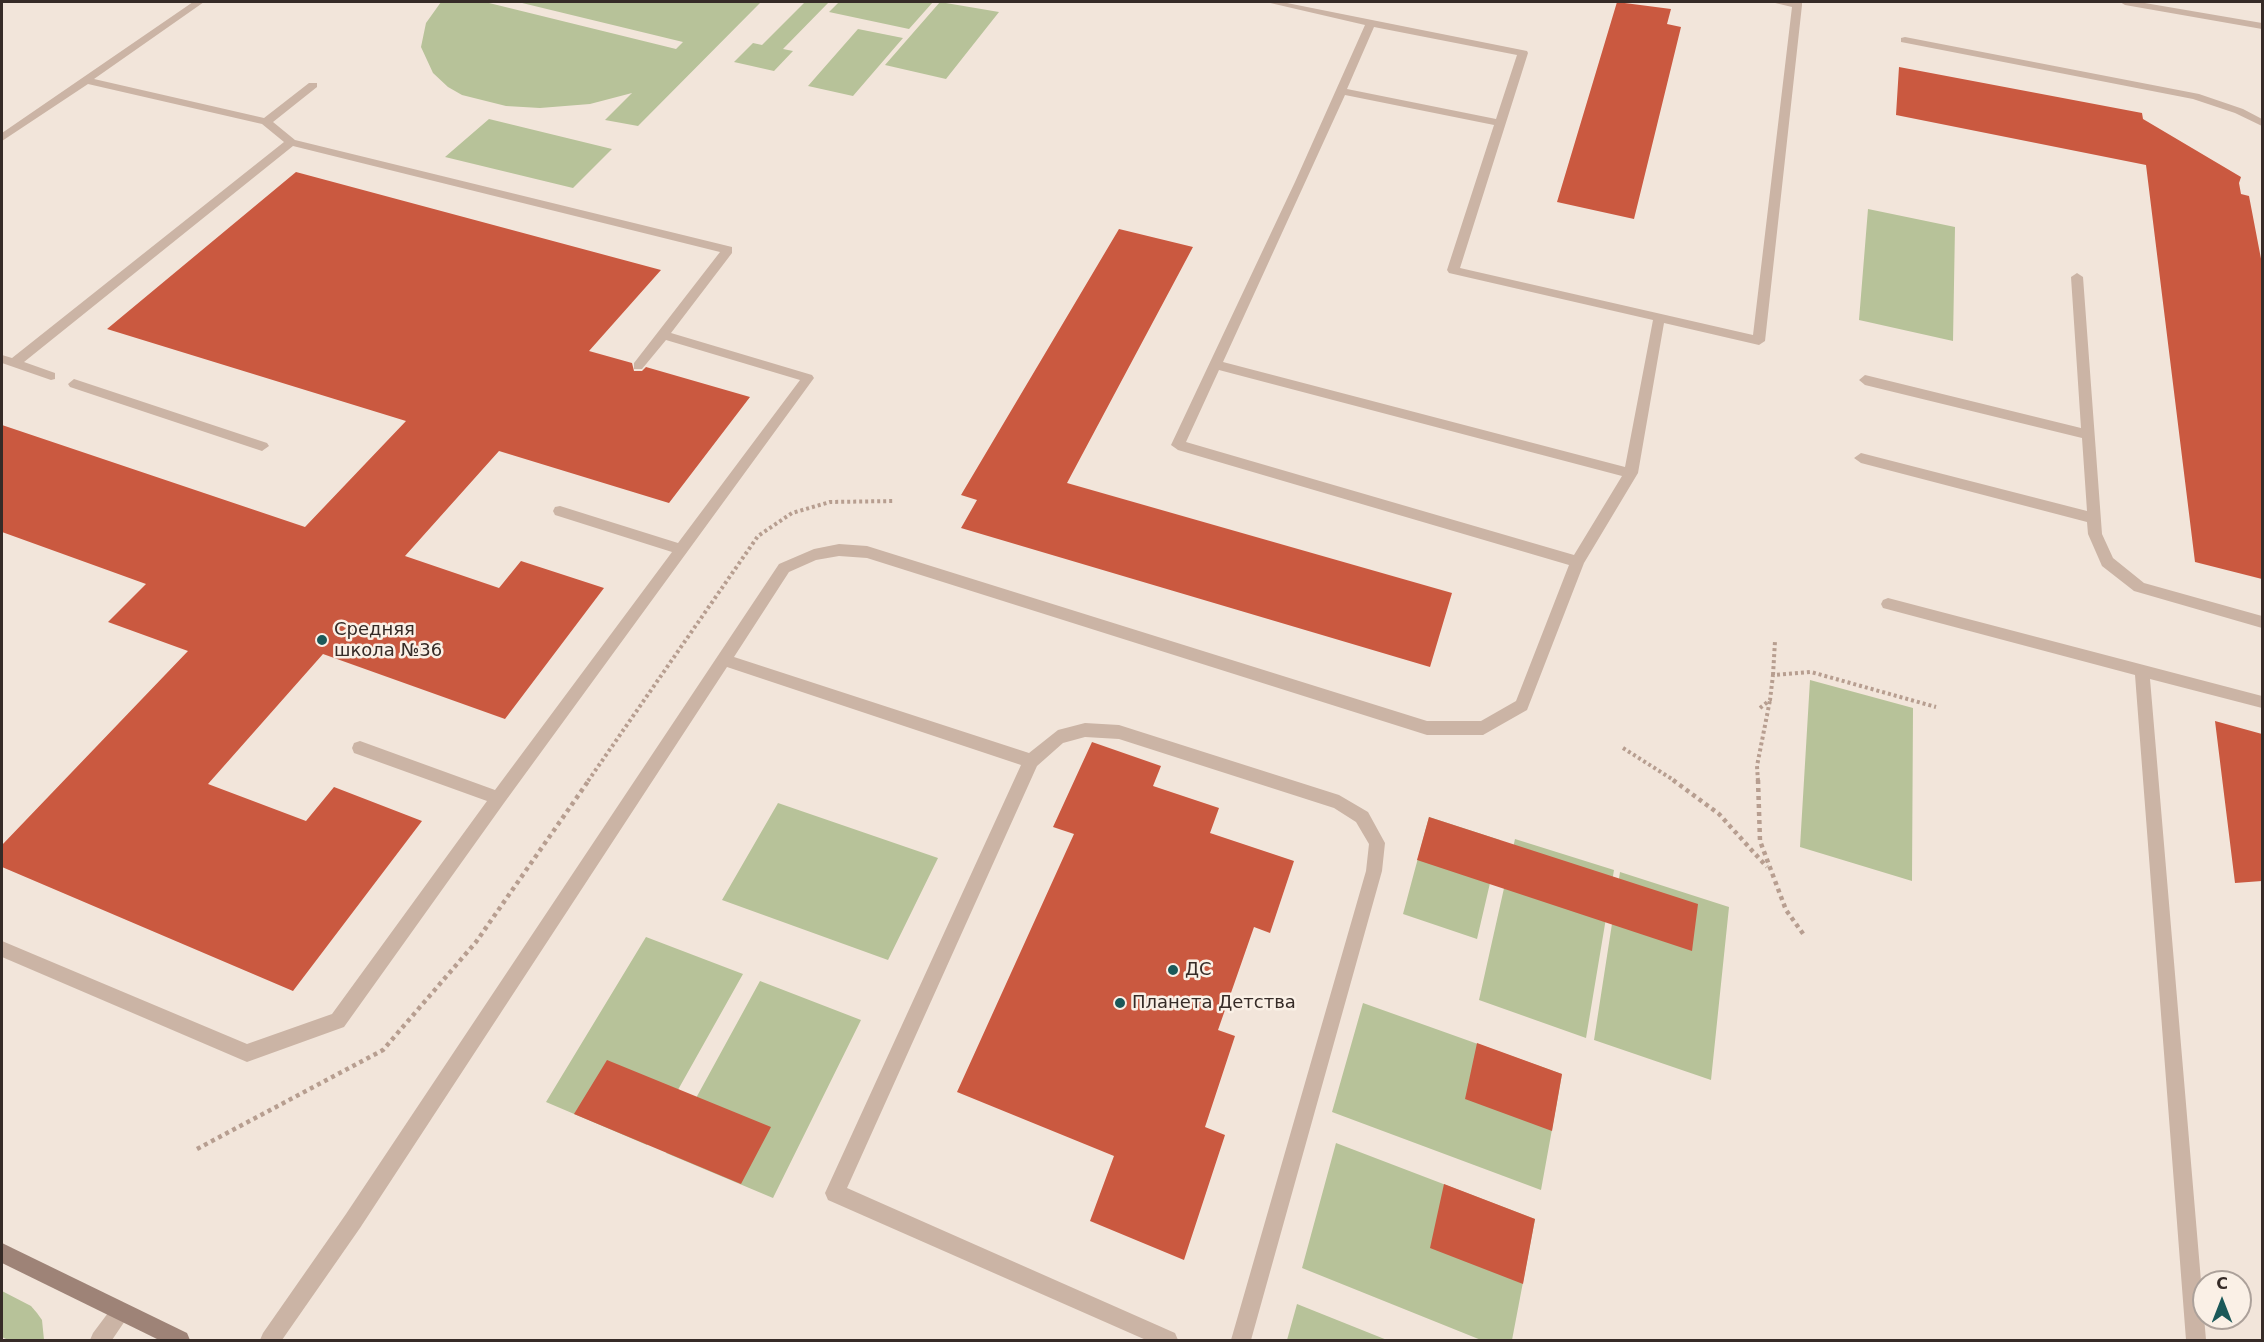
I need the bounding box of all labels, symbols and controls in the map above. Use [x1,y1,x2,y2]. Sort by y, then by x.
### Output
place label: Средняя школа №36 [334,619,442,662]
marker: Средняя школа №36 [315,633,329,647]
place label: ДС [1185,959,1212,981]
marker: ДС [1166,963,1180,977]
place label: Планета Детства [1132,992,1296,1014]
marker: Планета Детства [1113,996,1127,1010]
north arrow [2192,1270,2252,1330]
text: С [2216,1274,2228,1293]

